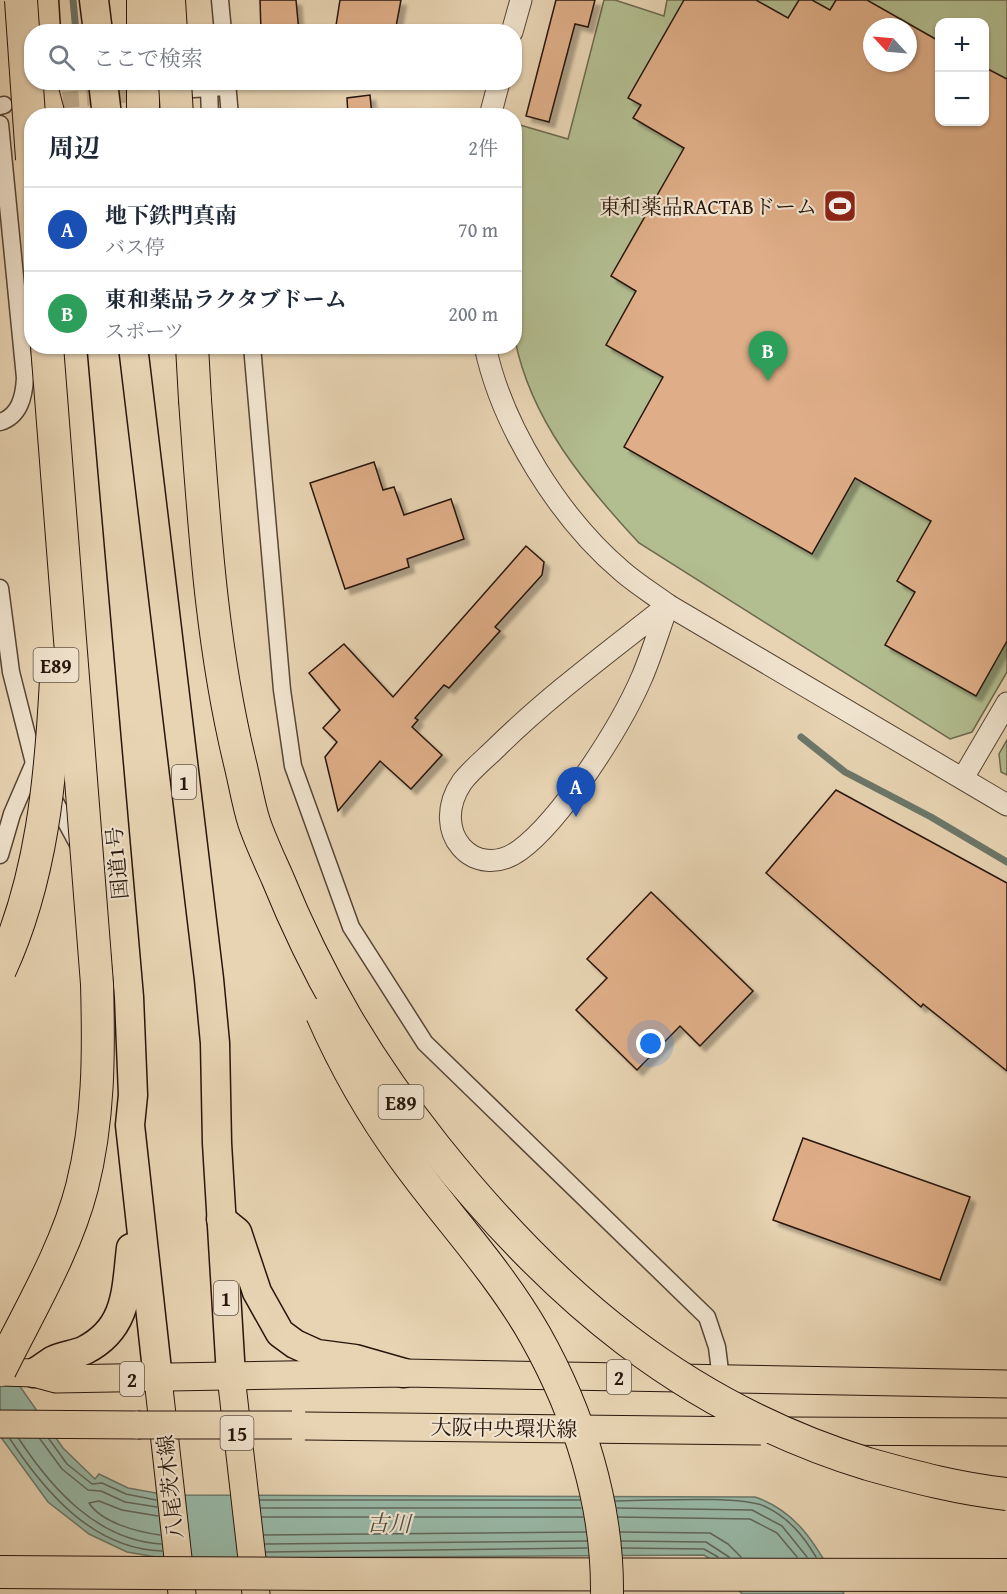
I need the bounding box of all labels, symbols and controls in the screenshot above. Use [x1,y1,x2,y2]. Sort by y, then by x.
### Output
north arrow [863,18,917,72]
map controls [935,18,989,126]
button: + [935,18,989,72]
search box [24,24,522,90]
icon: search [45,41,78,74]
text: ここで検索 [93,42,203,74]
button: − [935,72,989,126]
text: 周辺 [48,128,100,167]
text: 2件 [468,133,498,162]
sports icon: 東和薬品RACTABドーム [822,188,858,224]
place label: 東和薬品RACTABドーム [599,191,817,222]
text: 地下鉄門真南 [105,199,237,231]
text: A [61,215,74,244]
text: 70 m [458,215,498,244]
text: バス停 [105,232,165,261]
text: 東和薬品ラクタブドーム [105,283,347,315]
text: B [61,299,74,328]
text: 200 m [448,299,498,328]
text: スポーツ [105,316,184,345]
pin: B [748,332,788,381]
road number: E89 [34,648,78,682]
road number: 1 [172,765,196,799]
pin: A [556,768,596,817]
street label: 国道1号 [98,825,136,901]
your location [636,1029,665,1058]
road number: E89 [378,1085,424,1119]
road number: 1 [214,1281,238,1315]
road number: 2 [607,1360,631,1394]
road number: 2 [120,1362,144,1396]
street label: 大阪中央環状線 [430,1411,578,1445]
road number: 15 [220,1416,254,1450]
street label: 八尾茨木線 [149,1433,191,1541]
water label: 古川 [367,1507,413,1539]

